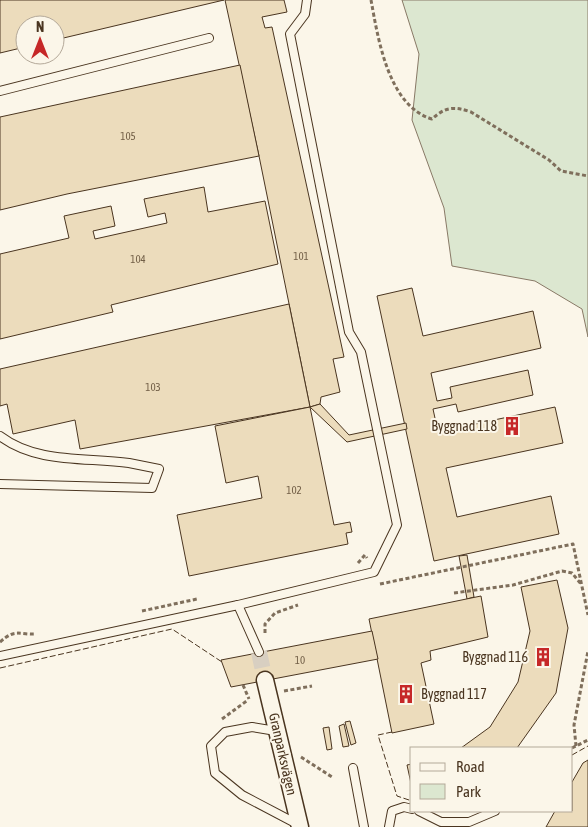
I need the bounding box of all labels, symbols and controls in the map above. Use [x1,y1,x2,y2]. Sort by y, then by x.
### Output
north arrow [15,15,65,65]
text: N [36,19,44,35]
house number: 105 [120,130,136,142]
house number: 101 [293,250,309,262]
house number: 104 [130,253,146,265]
house number: 103 [145,381,161,393]
building icon: Byggnad 118 [501,415,523,437]
place label: Byggnad 118 [431,418,497,434]
house number: 102 [286,484,302,496]
building icon: Byggnad 116 [532,646,554,668]
place label: Byggnad 116 [462,649,528,665]
house number: 10 [295,654,305,666]
building icon: Byggnad 117 [395,683,417,705]
place label: Byggnad 117 [421,686,487,702]
street label: Granparksvägen [266,711,300,797]
legend [410,747,573,812]
text: Road [456,758,485,775]
text: Park [456,783,481,800]

